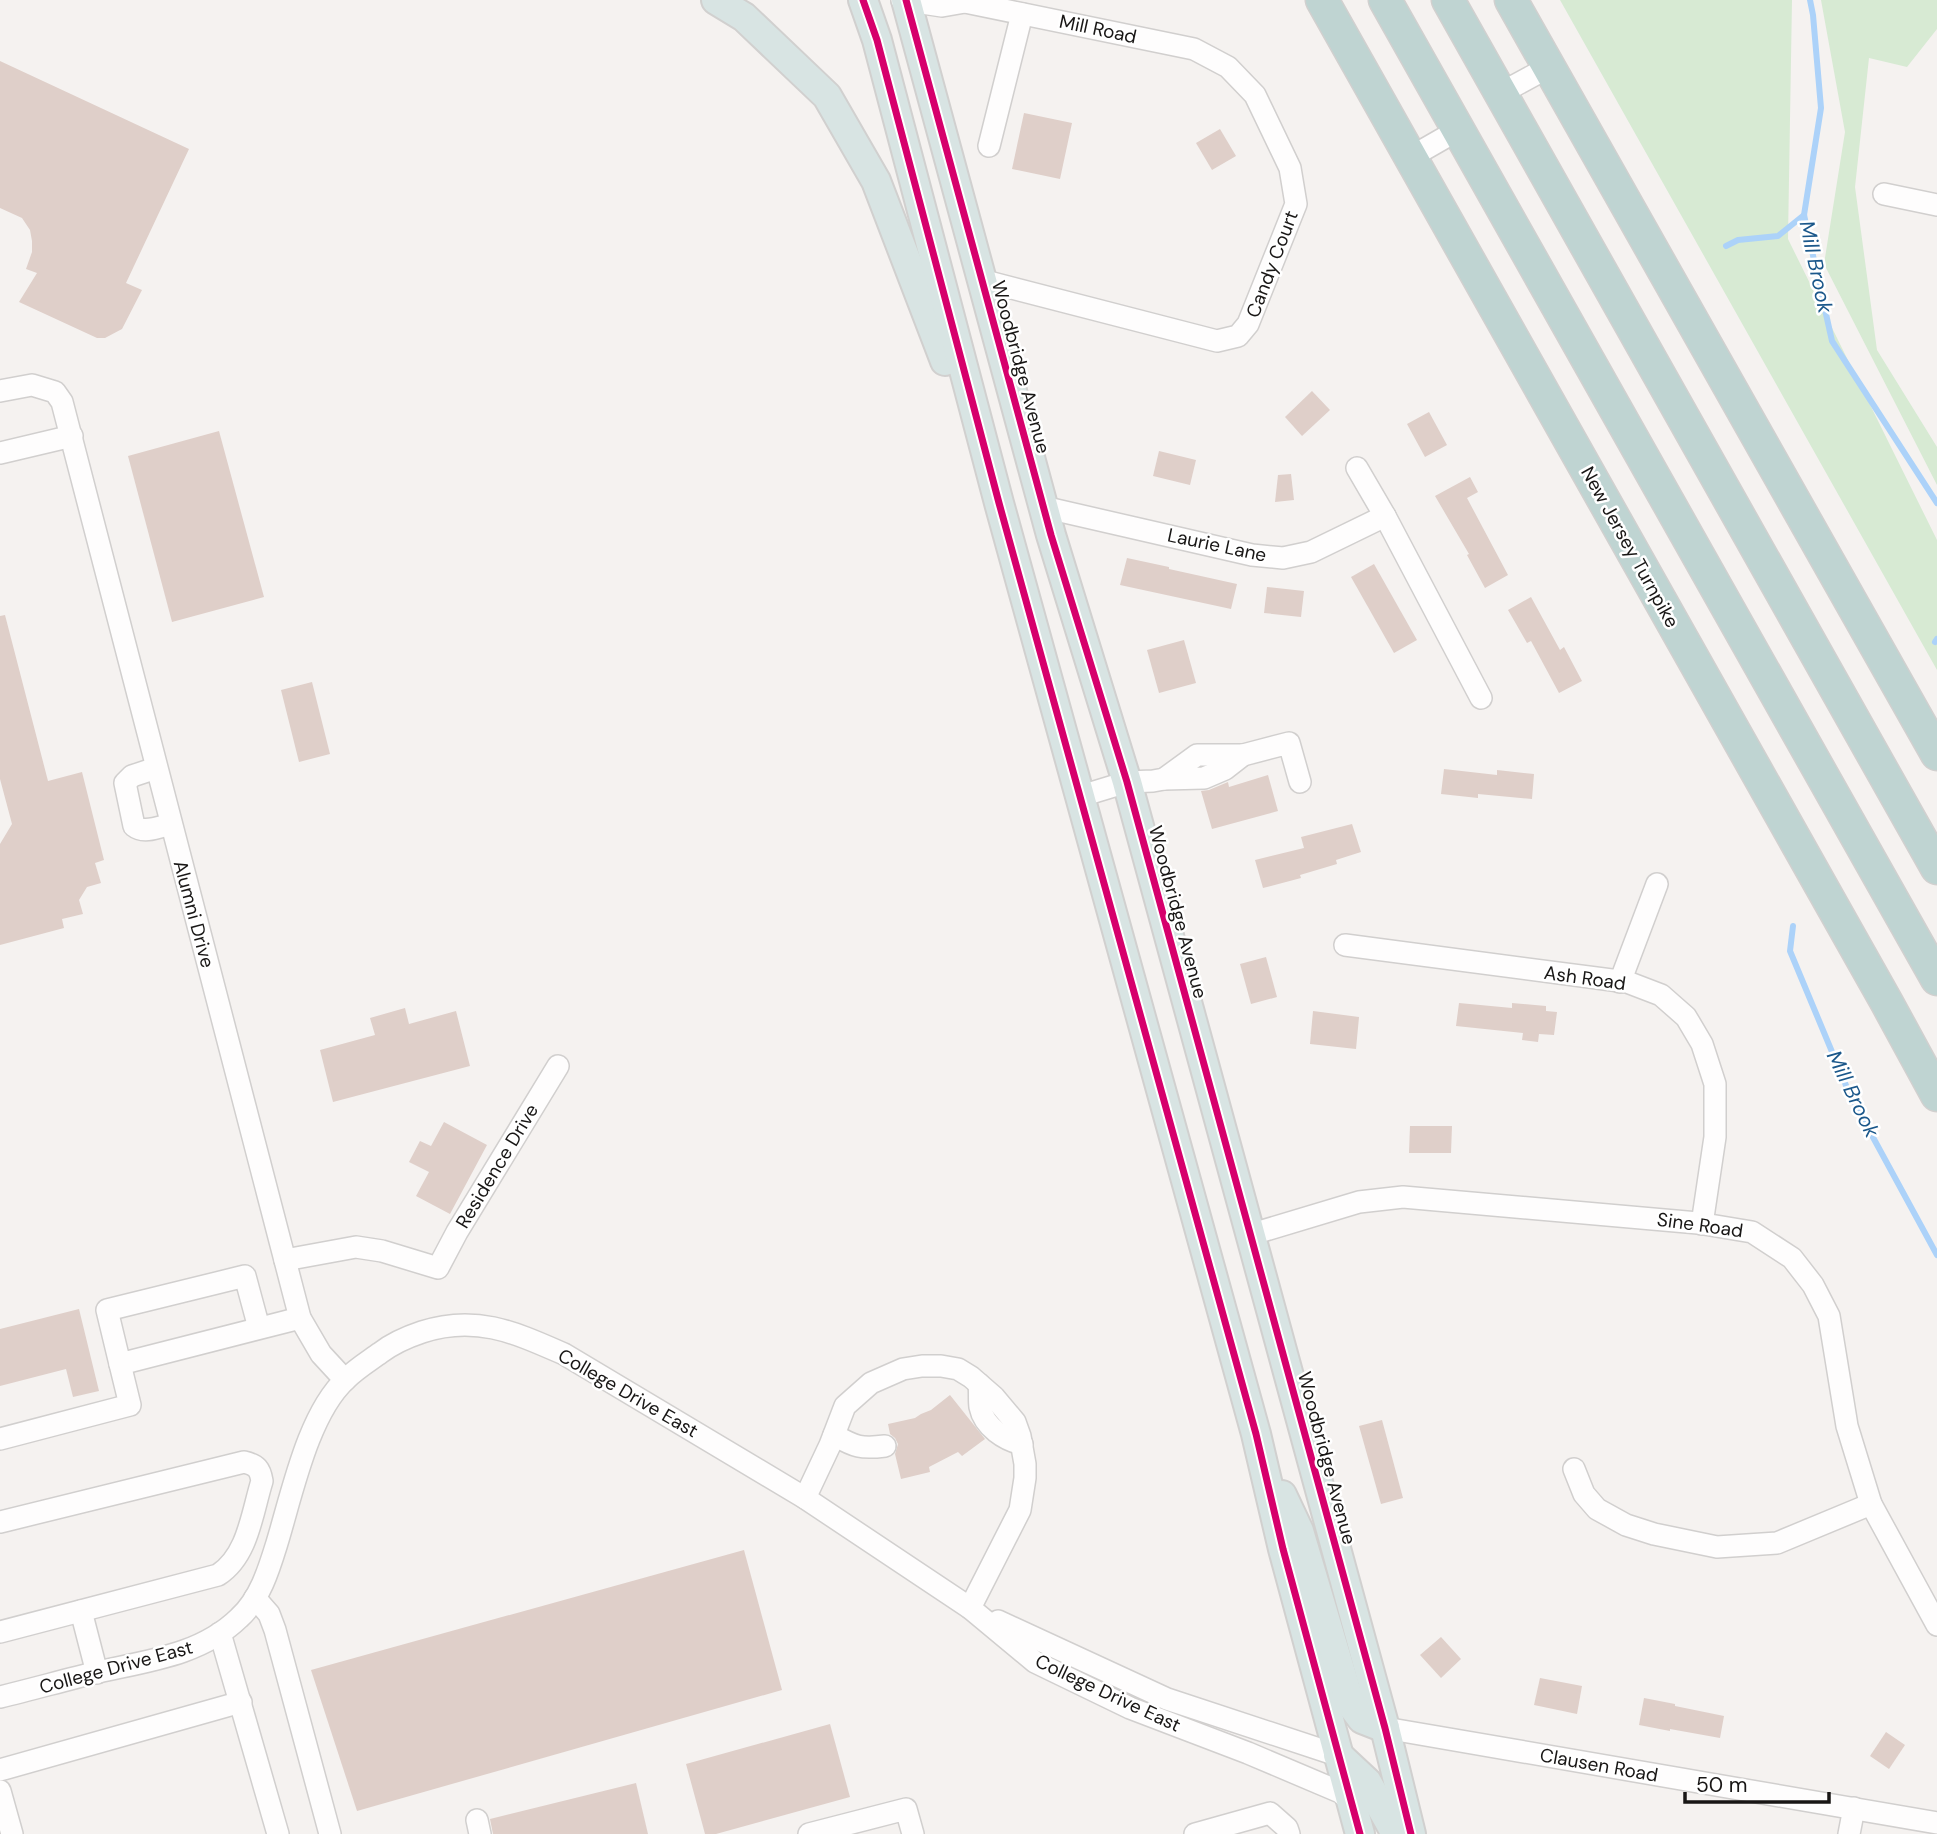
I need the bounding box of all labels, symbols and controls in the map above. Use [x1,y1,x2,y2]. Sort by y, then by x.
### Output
street label: Mill Road [1057,9,1139,49]
street label: Candy Court [1240,207,1304,321]
water label: Mill Brook [1793,218,1840,316]
street label: Woodbridge Avenue [986,278,1056,456]
street label: New Jersey Turnpike [1575,462,1685,632]
street label: Laurie Lane [1165,522,1269,568]
street label: Woodbridge Avenue [1143,823,1213,1001]
street label: Alumni Drive [168,858,220,970]
street label: Ash Road [1542,960,1628,996]
water label: Mill Brook [1820,1046,1886,1143]
street label: Residence Drive [450,1099,544,1233]
street label: Sine Road [1655,1207,1745,1243]
street label: College Drive East [553,1343,703,1443]
street label: Woodbridge Avenue [1292,1369,1362,1547]
street label: College Drive East [37,1634,195,1700]
street label: College Drive East [1031,1648,1185,1738]
street label: Clausen Road [1538,1742,1660,1788]
scale bar [1685,1760,1828,1804]
text: 50 m [1696,1771,1747,1799]

